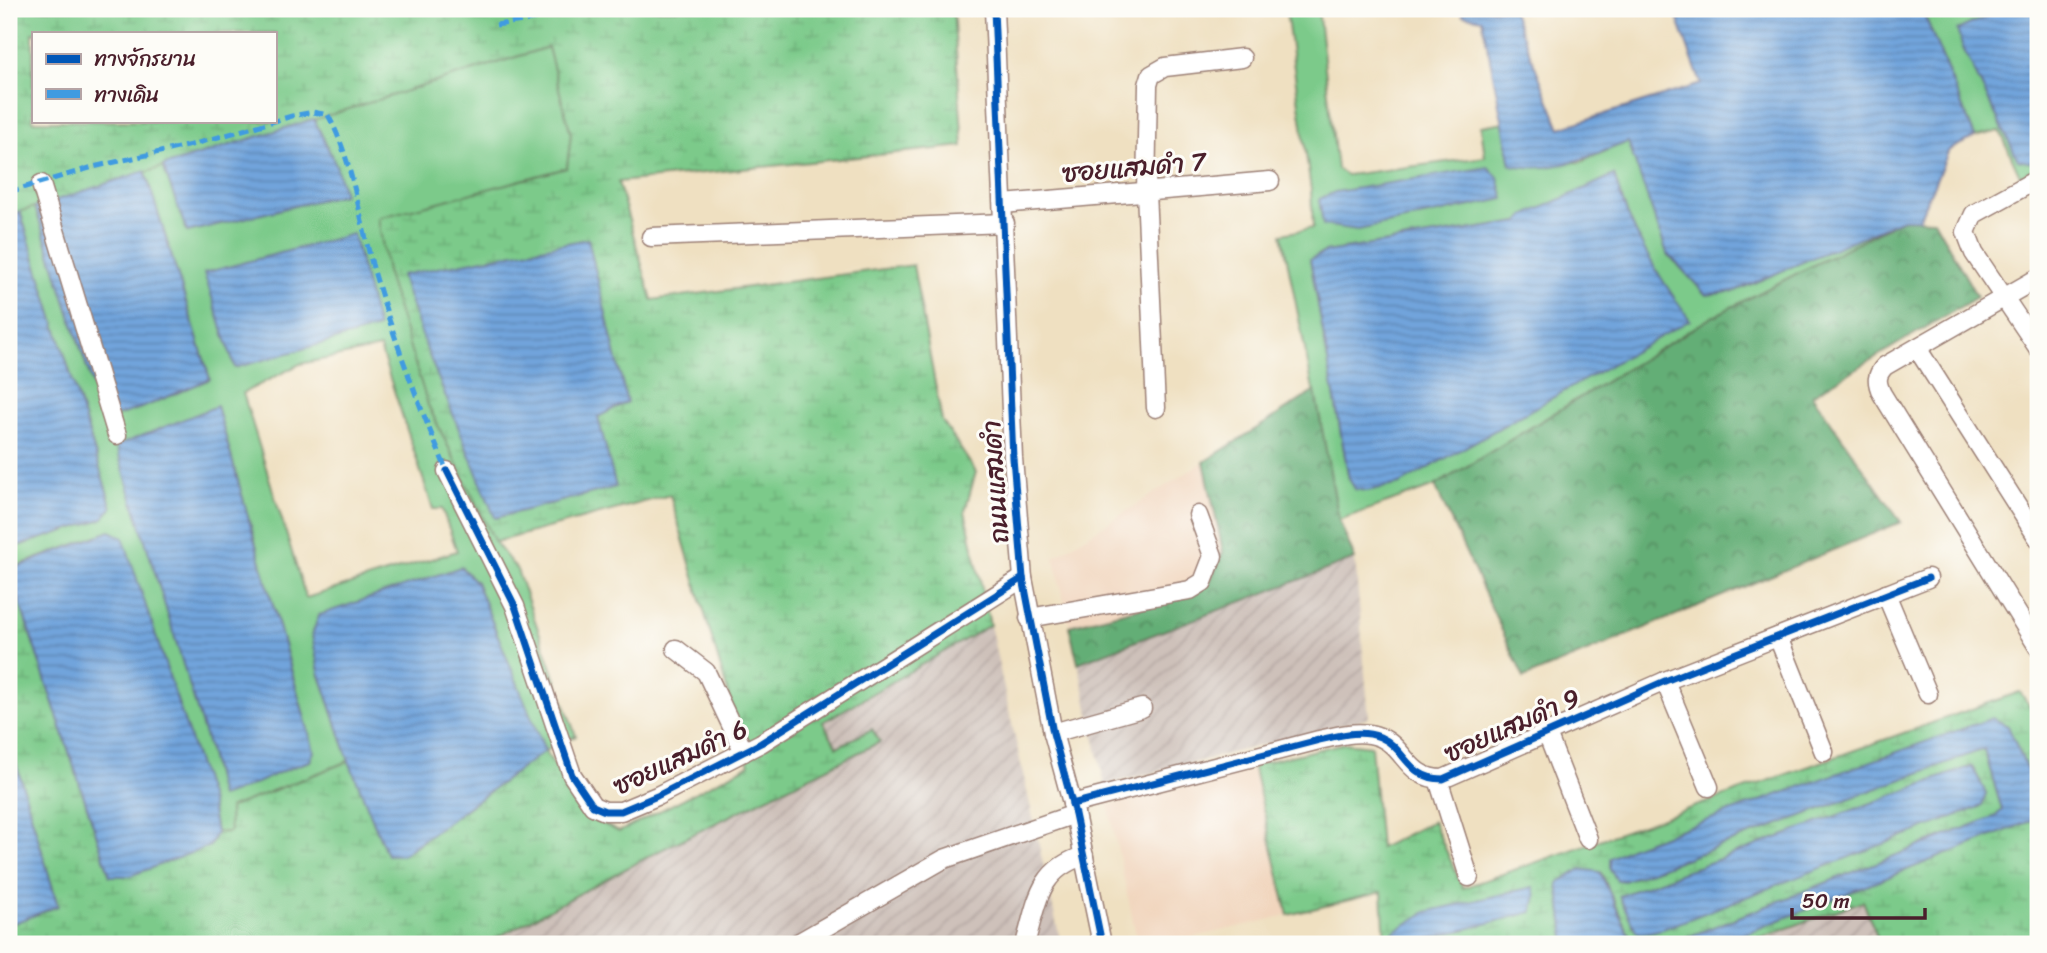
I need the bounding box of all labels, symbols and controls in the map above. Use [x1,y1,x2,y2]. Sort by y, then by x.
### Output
legend [32,32,276,122]
text: ทางจักรยาน [94,40,196,78]
text: ทางเดิน [94,76,159,114]
street label: ซอยแสมดำ 7 [1060,138,1210,196]
street label: ถนนแสมดำ [968,419,1022,545]
street label: ซอยแสมดำ 9 [1436,674,1588,776]
street label: ซอยแสมดำ 6 [605,706,755,808]
scale bar [1792,876,1924,920]
text: 50 m [1802,882,1850,920]

